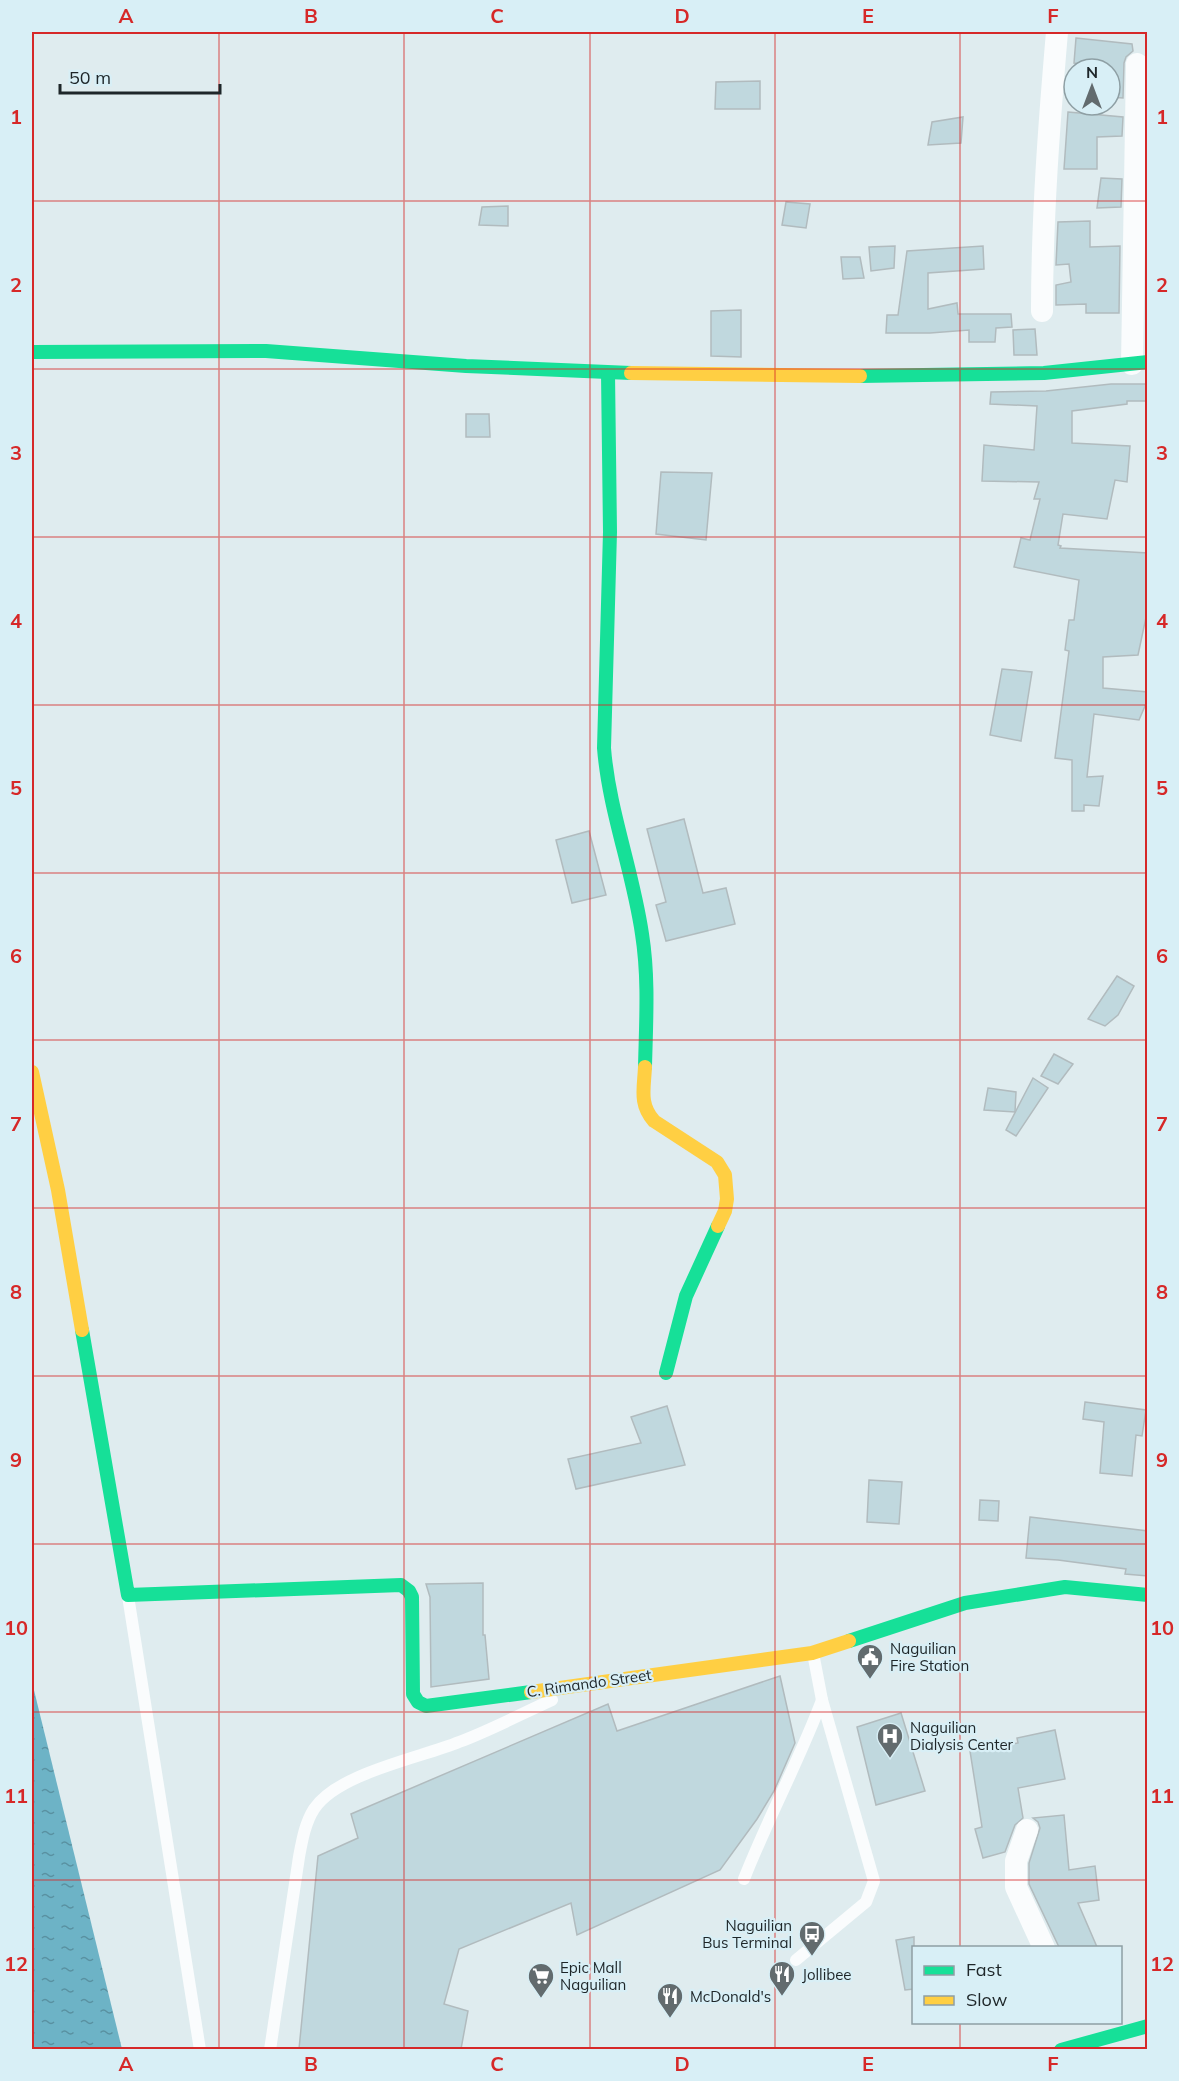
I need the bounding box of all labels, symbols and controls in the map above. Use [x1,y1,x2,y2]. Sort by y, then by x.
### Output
text: A [119,3,134,28]
text: B [304,3,318,28]
text: C [490,3,504,28]
text: D [674,3,690,28]
text: E [862,3,874,28]
text: F [1047,3,1059,28]
scale bar [60,57,220,95]
north arrow [1062,57,1122,117]
text: N [1086,62,1098,82]
text: 50 m [69,66,111,89]
text: 1 [10,104,22,129]
text: 1 [1156,104,1168,129]
text: 2 [10,272,22,297]
text: 2 [1156,272,1168,297]
text: 3 [10,440,22,465]
text: 3 [1156,440,1168,465]
text: 4 [10,608,22,633]
text: 4 [1156,608,1168,633]
text: 5 [10,775,22,800]
text: 5 [1156,775,1168,800]
text: 6 [10,943,22,968]
text: 6 [1156,943,1168,968]
text: 7 [10,1111,22,1136]
text: 7 [1156,1111,1168,1136]
text: 8 [10,1279,22,1304]
text: 8 [1156,1279,1168,1304]
text: 9 [10,1447,22,1472]
text: 9 [1156,1447,1168,1472]
text: 10 [4,1615,28,1640]
text: 10 [1150,1615,1174,1640]
place label: Naguilian Fire Station [890,1639,969,1675]
public building icon: Naguilian Fire Station [855,1642,885,1680]
street label: C. Rimando Street [525,1665,653,1701]
place label: Naguilian Dialysis Center [910,1718,1014,1754]
hospital icon: Naguilian Dialysis Center [875,1721,905,1759]
text: 11 [4,1783,28,1808]
text: 11 [1150,1783,1174,1808]
place label: Naguilian Bus Terminal [702,1916,792,1952]
bus stop icon: Naguilian Bus Terminal [797,1919,827,1957]
legend [912,1946,1122,2024]
text: 12 [4,1951,28,1976]
text: 12 [1150,1951,1174,1976]
place label: Epic Mall Naguilian [560,1958,626,1994]
text: Fast [966,1958,1002,1981]
restaurant icon: Jollibee [767,1959,797,1997]
supermarket icon: Epic Mall Naguilian [526,1961,556,1999]
place label: Jollibee [802,1965,852,1984]
restaurant icon: McDonald's [655,1981,685,2019]
place label: McDonald's [690,1987,771,2006]
text: Slow [966,1988,1008,2011]
text: A [119,2051,134,2076]
text: B [304,2051,318,2076]
text: C [490,2051,504,2076]
text: D [674,2051,690,2076]
text: E [862,2051,874,2076]
text: F [1047,2051,1059,2076]

